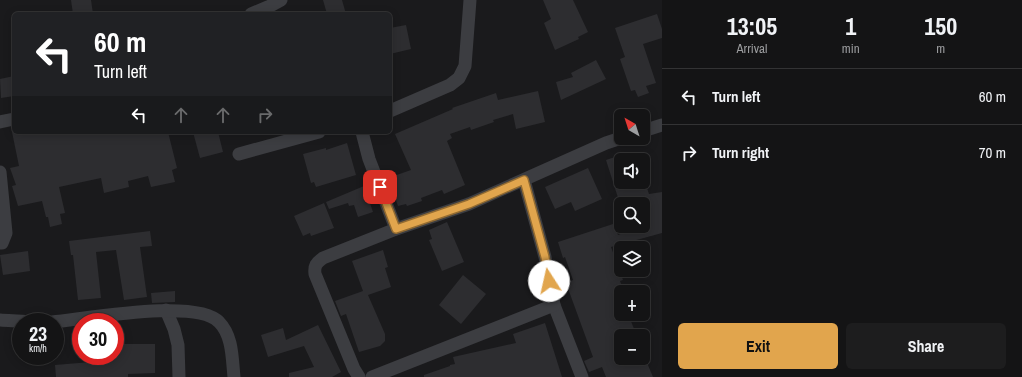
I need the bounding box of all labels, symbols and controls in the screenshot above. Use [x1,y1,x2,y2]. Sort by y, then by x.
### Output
text: 13:05 [727,10,777,42]
text: 1 [845,10,856,42]
text: 150 [924,10,957,42]
text: 60 m [94,23,146,61]
icon: left [28,28,80,80]
text: Arrival [737,40,767,57]
text: min [842,40,860,57]
text: m [936,40,945,57]
text: Turn left [94,59,147,84]
icon: left [678,86,700,108]
text: Turn left [712,86,760,107]
text: 60 m [979,86,1006,107]
icon: left [128,104,150,126]
icon: ahead [170,104,192,126]
icon: ahead [212,104,234,126]
icon: right [254,104,276,126]
north arrow [614,109,650,145]
map controls [614,109,650,365]
icon: right [678,142,700,164]
text: Turn right [712,142,769,163]
text: 70 m [979,142,1006,163]
button: sound [614,153,650,189]
pin [363,170,397,204]
icon: arrive [369,176,391,198]
button: search [614,197,650,233]
button: layers [614,241,650,277]
position arrow [528,260,570,302]
button: + [614,285,650,321]
speed limit sign: 30 [72,313,124,365]
text: 23 [29,320,47,347]
button: Exit [678,323,838,369]
button: Share [846,323,1006,369]
button: − [614,329,650,365]
text: km/h [29,342,47,355]

